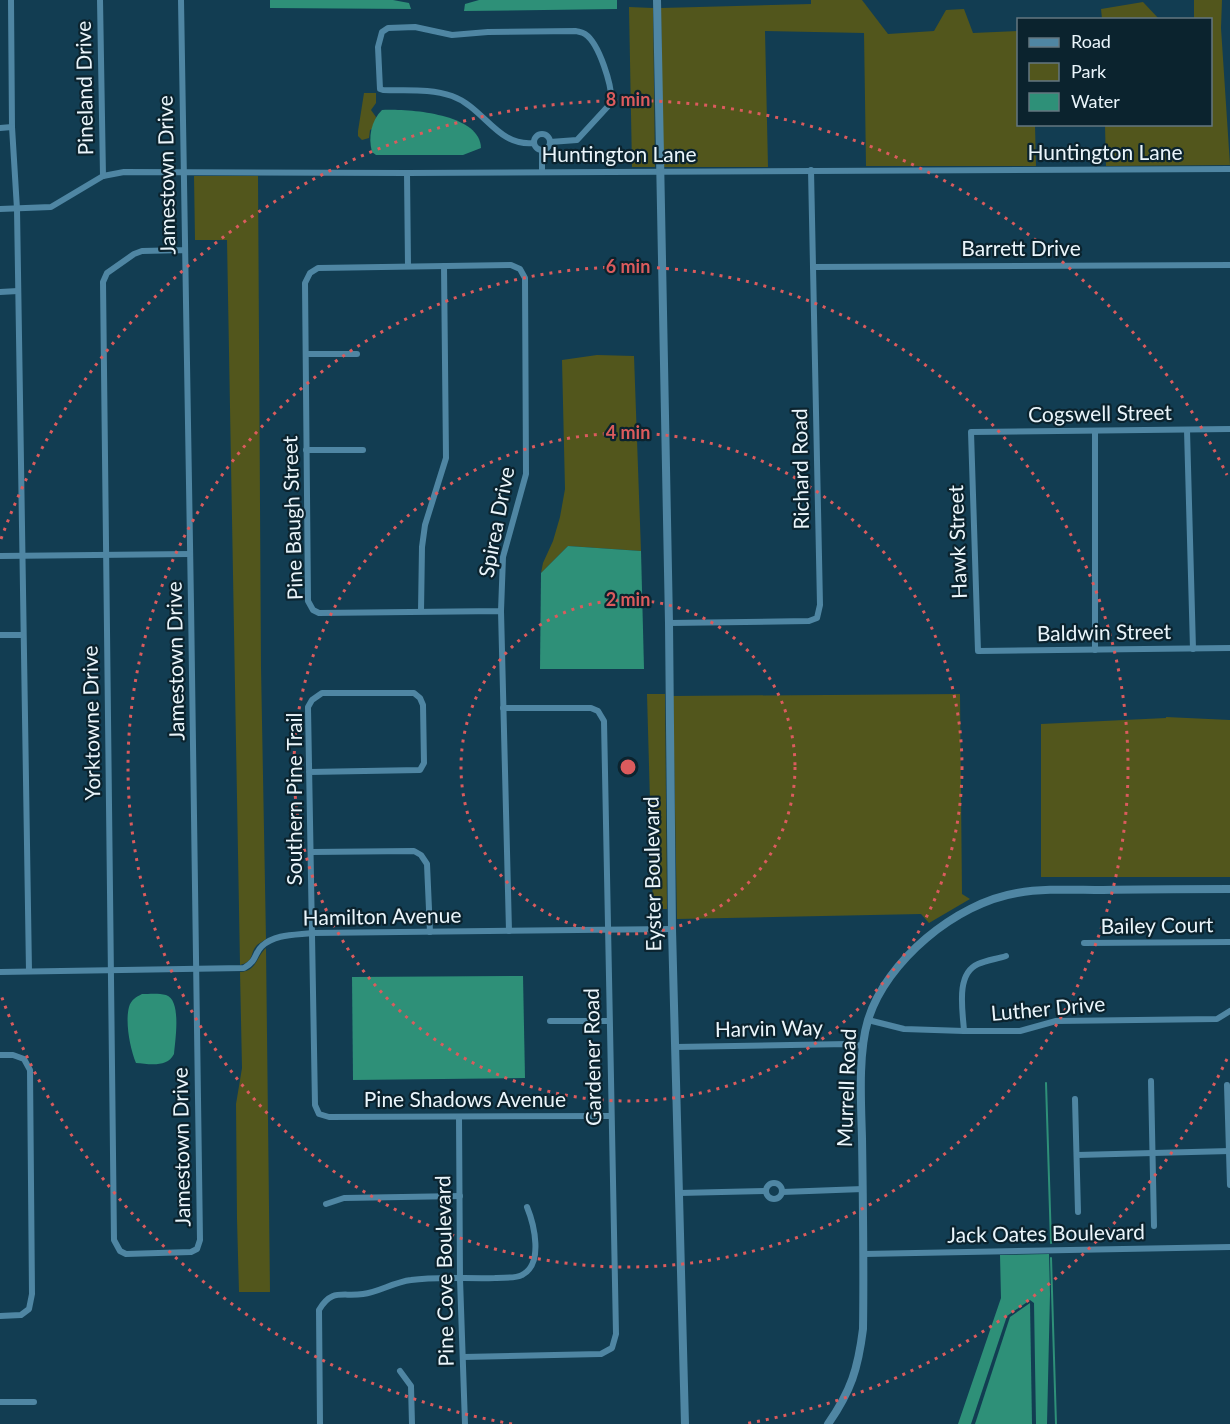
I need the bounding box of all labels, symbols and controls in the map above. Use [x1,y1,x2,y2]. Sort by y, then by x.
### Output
legend [1017,18,1212,126]
street label: Pineland Drive [70,20,97,156]
text: Road [1071,30,1111,52]
text: Park [1071,60,1107,82]
text: 8 min [606,88,650,110]
text: Water [1071,90,1120,112]
street label: Jamestown Drive [152,95,179,255]
street label: Huntington Lane [1027,139,1183,164]
street label: Huntington Lane [541,141,697,166]
street label: Barrett Drive [961,235,1081,260]
text: 6 min [606,255,650,277]
street label: Cogswell Street [1028,399,1173,426]
street label: Richard Road [786,408,813,530]
text: 4 min [606,421,650,443]
street label: Pine Baugh Street [276,435,307,601]
street label: Spirea Drive [473,464,518,579]
street label: Hawk Street [942,484,971,599]
street label: Jamestown Drive [161,581,188,741]
text: 2 min [606,588,650,610]
street label: Baldwin Street [1037,618,1172,645]
street label: Yorktowne Drive [77,645,104,801]
street label: Southern Pine Trail [281,712,306,886]
centre of rings [618,757,638,777]
street label: Eyster Boulevard [638,796,665,952]
street label: Hamilton Avenue [302,902,462,929]
street label: Bailey Court [1100,911,1214,938]
street label: Gardener Road [578,988,605,1126]
street label: Luther Drive [990,990,1106,1025]
street label: Harvin Way [715,1014,823,1041]
street label: Murrell Road [831,1028,860,1148]
street label: Jamestown Drive [167,1067,194,1227]
street label: Pine Shadows Avenue [364,1086,566,1111]
street label: Pine Cove Boulevard [429,1175,458,1367]
street label: Jack Oates Boulevard [947,1218,1145,1247]

